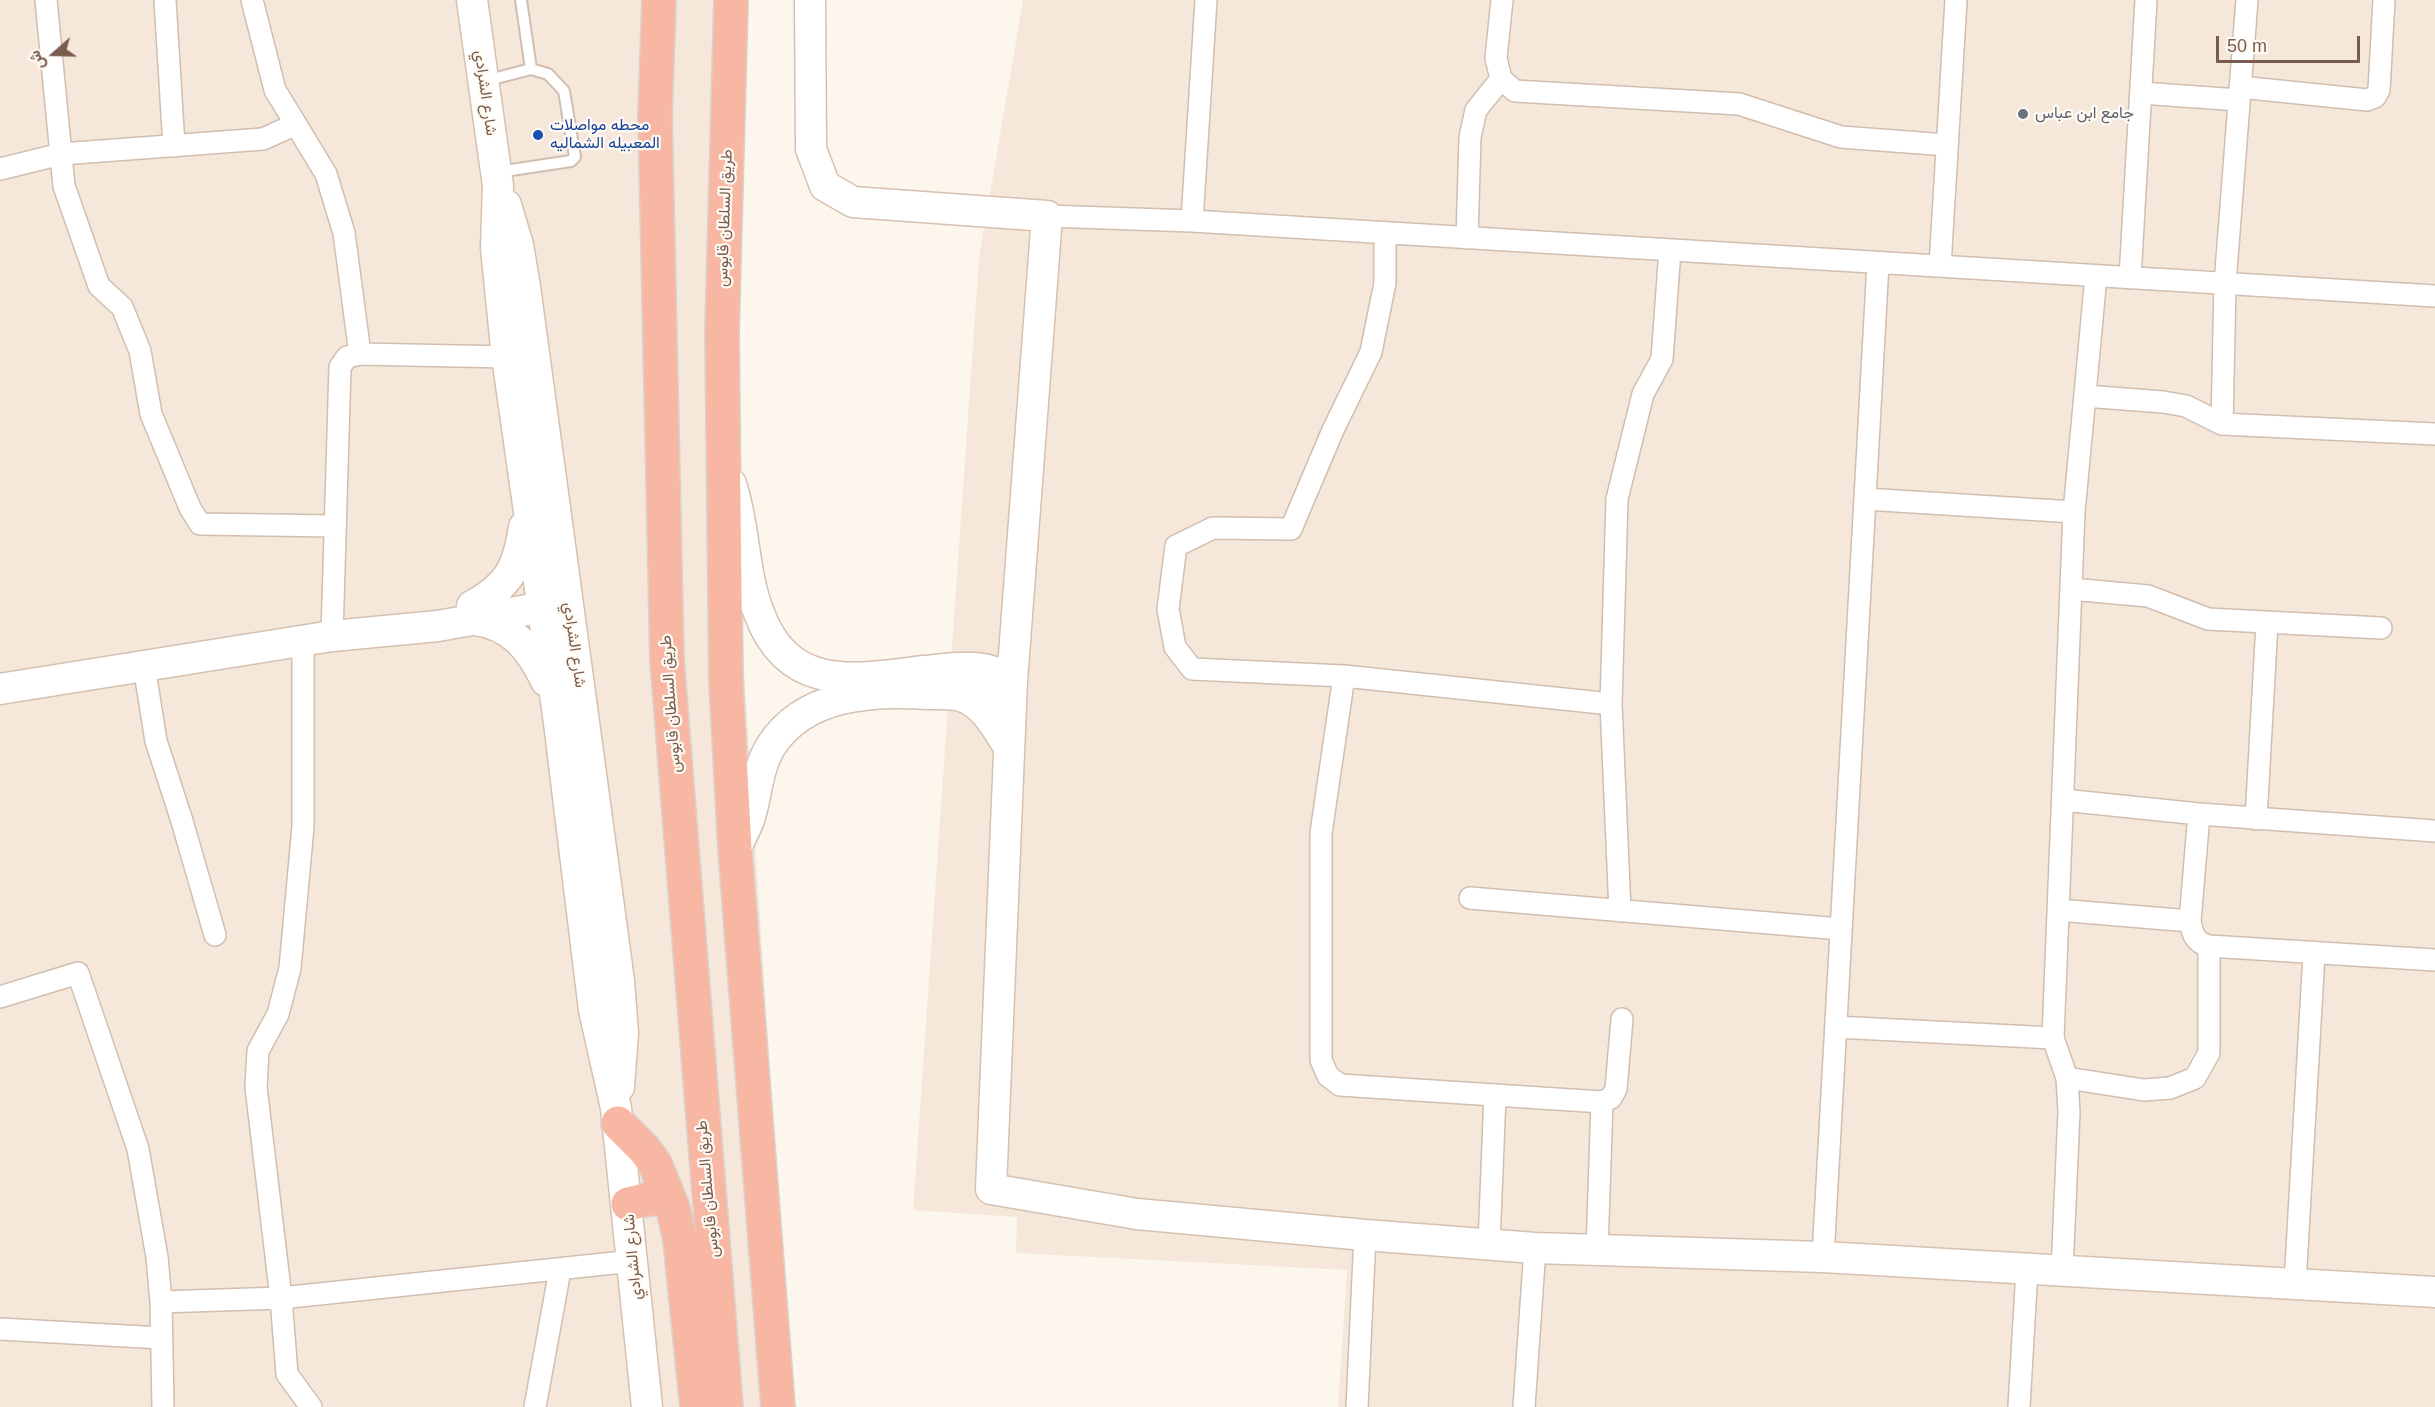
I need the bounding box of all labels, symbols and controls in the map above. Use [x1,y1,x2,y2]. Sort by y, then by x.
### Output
north arrow [24,24,84,84]
scale bar [2219,24,2363,62]
text: 50 m [2227,36,2267,56]
text: ش [25,48,48,72]
street label: شارع الشرادي [469,49,501,137]
place label: جامع ابن عباس [2035,104,2134,124]
marker: جامع ابن عباس [2016,107,2030,121]
place label: محطه مواصلات المعبيله الشماليه [550,116,660,154]
marker: محطه مواصلات المعبيله الشماليه [531,128,545,142]
street label: طريق السلطان قابوس [713,149,737,287]
street label: شارع الشرادي [558,601,590,689]
street label: طريق السلطان قابوس [657,635,685,773]
street label: طريق السلطان قابوس [692,1120,724,1258]
street label: شارع الشرادي [620,1213,646,1301]

